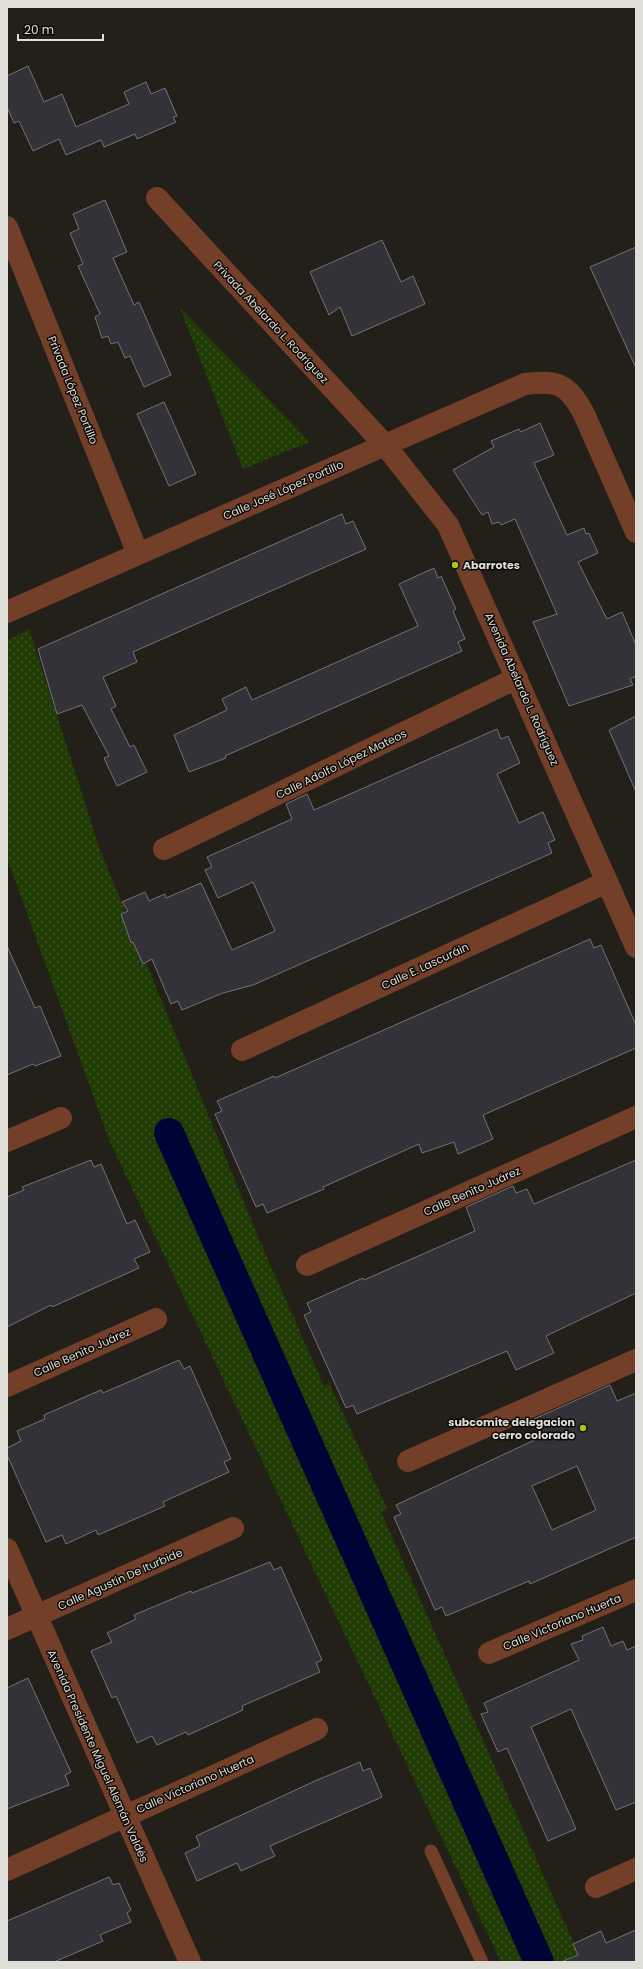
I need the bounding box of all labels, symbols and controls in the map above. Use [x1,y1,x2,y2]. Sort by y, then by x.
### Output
scale bar [18,16,103,42]
text: 20 m [24,21,54,38]
street label: Privada Abelardo L. Rodríguez [210,257,332,387]
street label: Privada López Portillo [44,334,102,446]
street label: Calle José López Portillo [220,456,346,524]
place label: Abarrotes [463,557,520,573]
marker: Abarrotes [450,560,460,570]
street label: Avenida Abelardo L. Rodríguez [481,610,563,768]
street label: Calle Adolfo López Mateos [273,725,409,803]
street label: Calle E. Lascuráin [379,939,471,993]
street label: Calle Benito Juárez [421,1162,523,1220]
street label: Calle Benito Juárez [31,1323,133,1381]
place label: subcomite delegacion cerro colorado [448,1414,575,1443]
marker: subcomite delegacion cerro colorado [578,1423,588,1433]
street label: Calle Agustín De Iturbide [55,1544,185,1614]
street label: Calle Victoriano Huerta [500,1590,624,1654]
street label: Avenida Presidente Miguel Alemán Valdés [44,1647,152,1865]
street label: Calle Victoriano Huerta [134,1751,256,1817]

